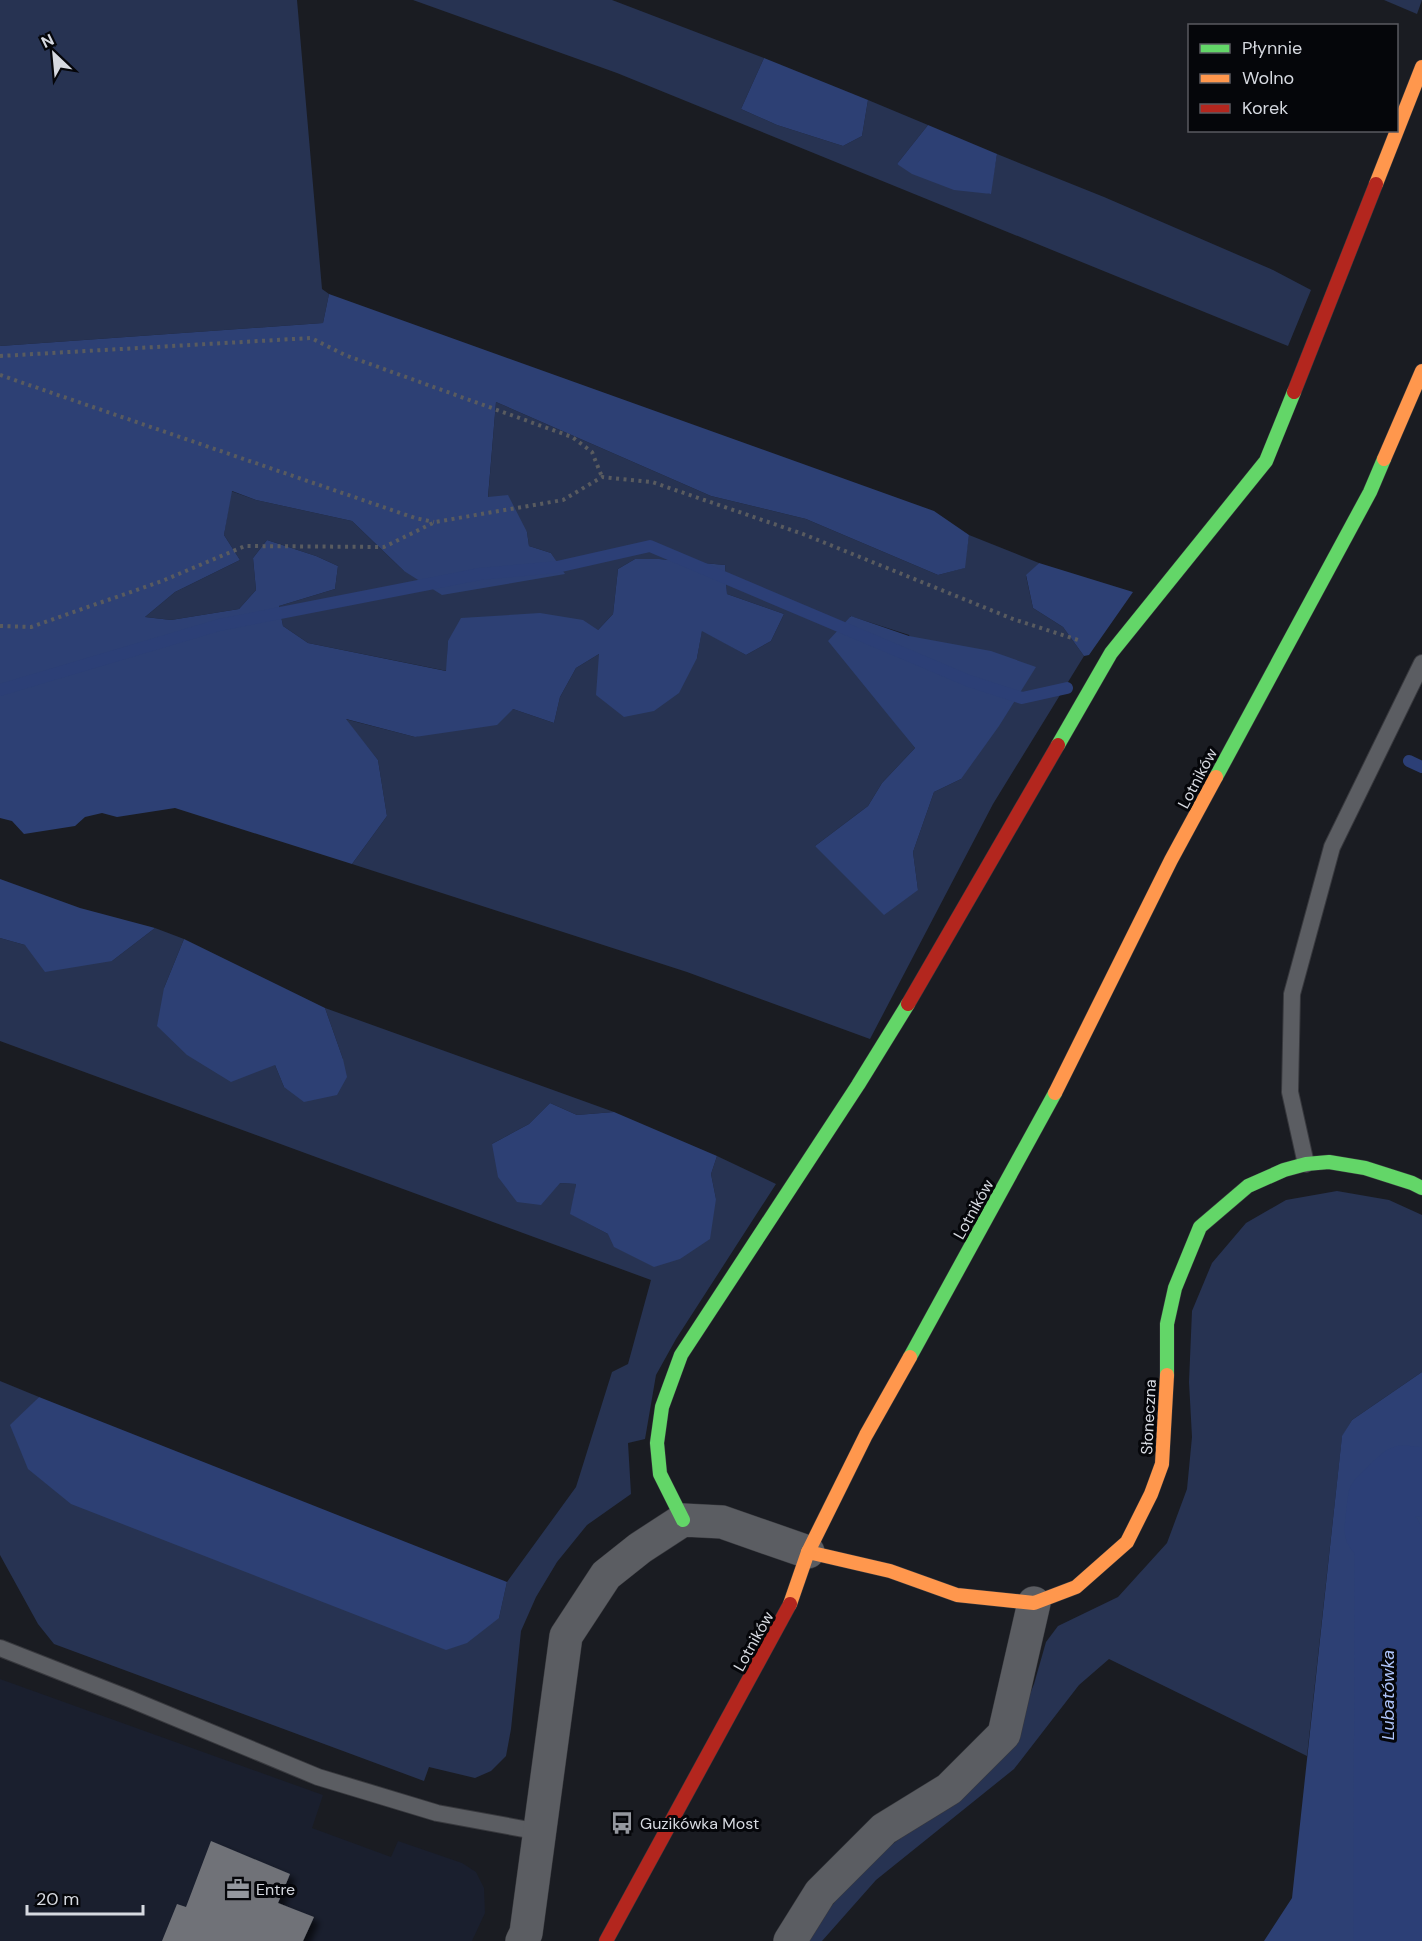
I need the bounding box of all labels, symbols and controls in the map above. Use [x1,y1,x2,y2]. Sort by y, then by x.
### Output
north arrow [24,24,84,84]
legend [1188,24,1398,132]
text: N [38,29,57,53]
text: Płynnie [1242,36,1302,60]
text: Wolno [1242,66,1294,90]
text: Korek [1242,96,1288,120]
street label: Lotników [1173,744,1222,812]
street label: Lotników [948,1176,998,1243]
street label: Słoneczna [1136,1379,1161,1455]
street label: Lotników [728,1608,778,1675]
water label: Lubatówka [1376,1650,1400,1740]
bus stop icon: Guzikówka Most [609,1810,635,1836]
place label: Guzikówka Most [640,1813,759,1834]
office icon: Entre [225,1876,251,1902]
scale bar [27,1878,142,1916]
place label: Entre [256,1879,295,1900]
text: 20 m [36,1887,79,1911]

